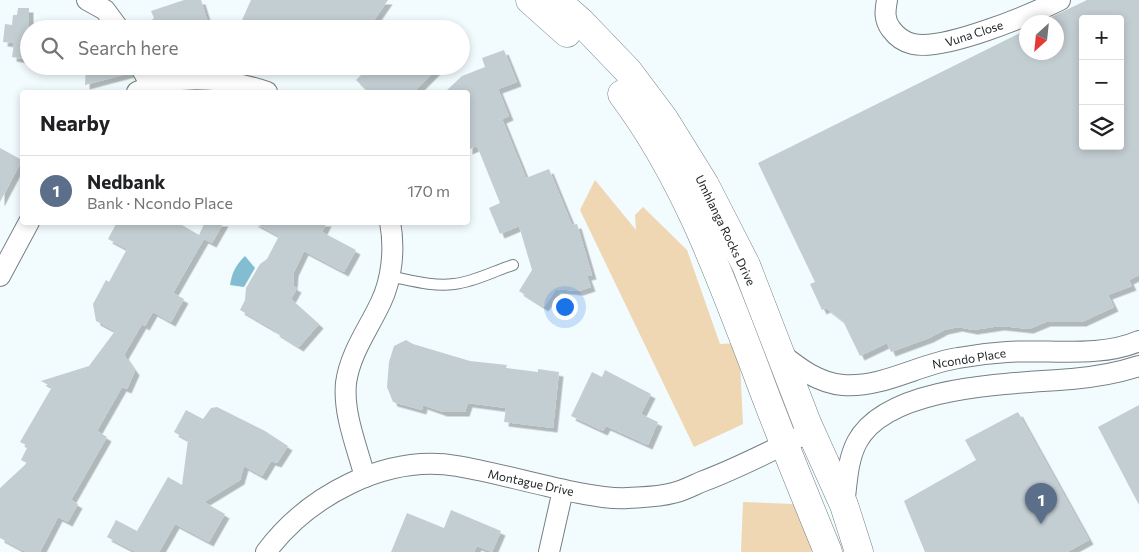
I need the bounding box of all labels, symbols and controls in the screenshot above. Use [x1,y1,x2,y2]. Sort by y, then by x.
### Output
north arrow [1019,15,1064,60]
map controls [1079,15,1124,150]
button: + [1079,15,1124,60]
street label: Vuna Close [943,17,1005,49]
search box [20,20,470,75]
icon: search [38,34,66,62]
text: Search here [78,36,178,59]
button: − [1079,60,1124,105]
button: layers [1079,105,1124,150]
text: Nearby [40,110,110,135]
text: Nedbank [87,170,166,193]
street label: Umhlanga Rocks Drive [693,172,759,288]
text: 1 [52,181,60,200]
text: 170 m [407,181,450,200]
text: Bank · Ncondo Place [87,193,233,212]
your location [552,294,578,320]
street label: Ncondo Place [931,345,1007,371]
street label: Montague Drive [487,466,575,498]
pin: 1 [1025,483,1057,524]

